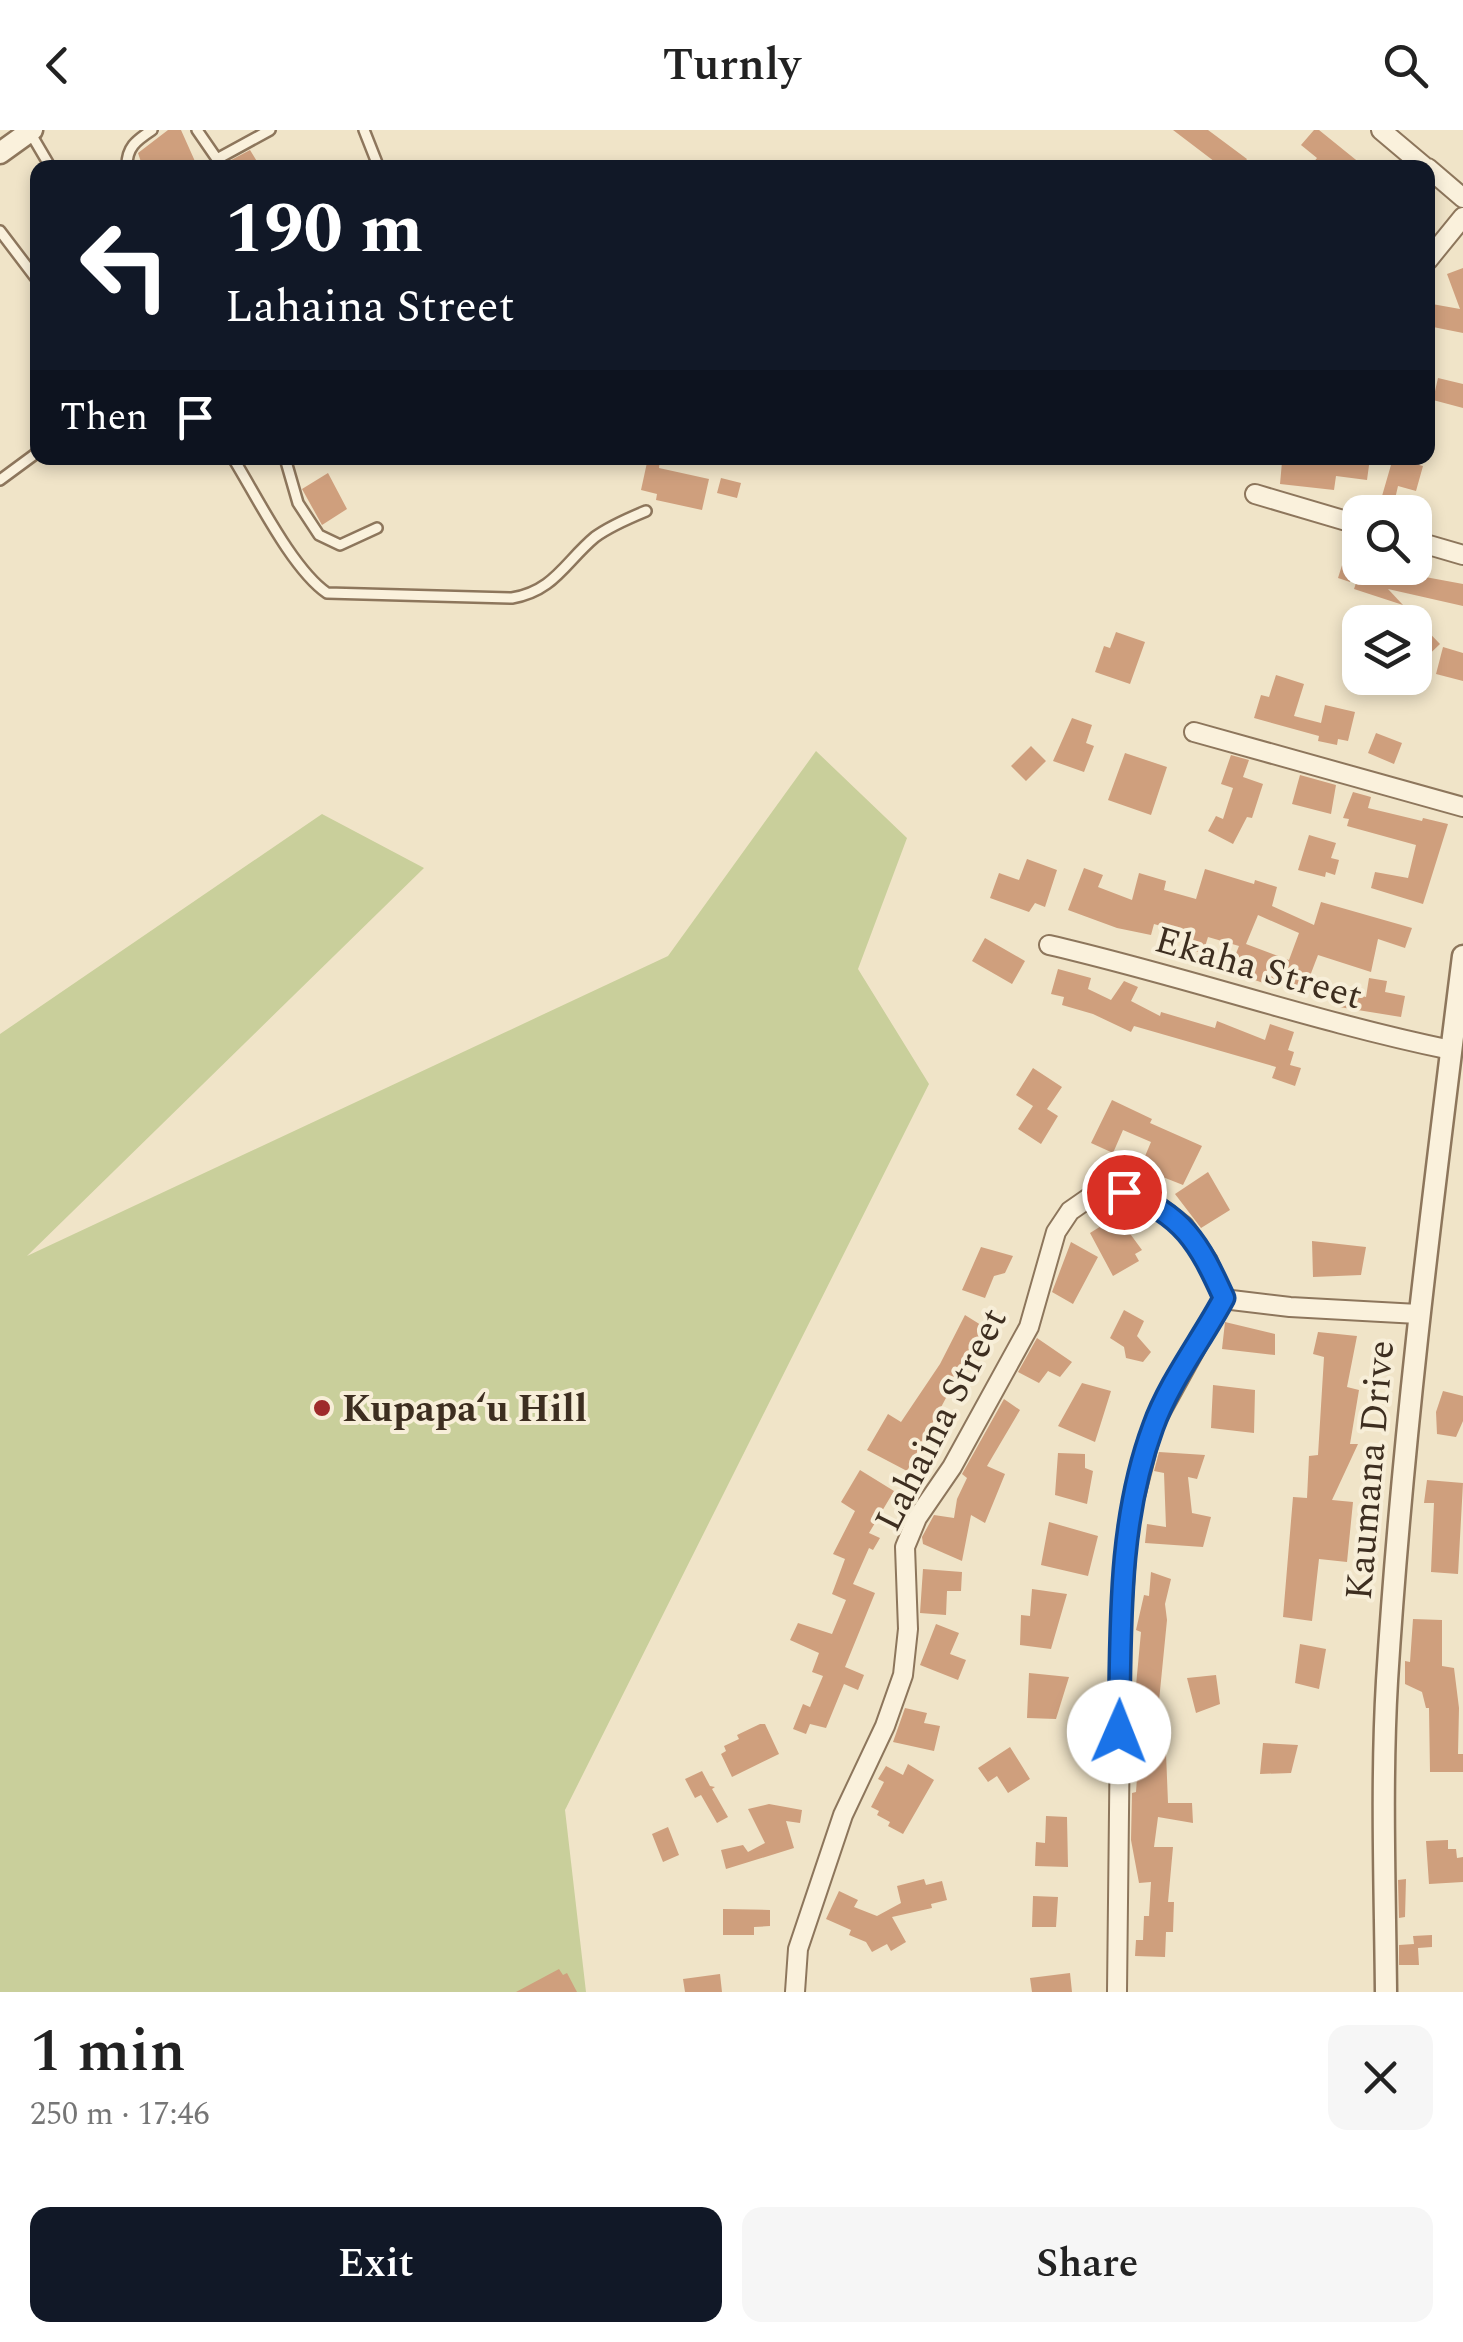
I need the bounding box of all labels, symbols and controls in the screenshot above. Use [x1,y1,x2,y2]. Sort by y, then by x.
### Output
text: Turnly [662,31,801,100]
icon: back [30,38,85,93]
icon: search [1378,38,1433,93]
text: 190 m [225,177,423,283]
icon: left [60,200,190,330]
text: Lahaina Street [225,273,515,342]
text: Then [60,389,148,447]
icon: arrive [168,390,223,445]
map controls [1342,495,1432,695]
button: search [1342,495,1432,585]
button: layers [1342,605,1432,695]
street label: Ekaha Street [1148,912,1369,1026]
pin [1082,1150,1167,1235]
icon: arrive [1097,1165,1152,1220]
street label: Lahaina Street [860,1298,1023,1542]
street label: Kaumana Drive [1331,1338,1411,1603]
place label: Kupapaʻu Hill [342,1381,587,1439]
marker: Kupapaʻu Hill [311,1397,333,1419]
position arrow [1067,1680,1171,1784]
text: 1 min [30,2006,186,2098]
button: close [1328,2025,1433,2130]
text: 250 m · 17:46 [30,2090,210,2139]
button: Exit [30,2207,722,2322]
button: Share [742,2207,1433,2322]

